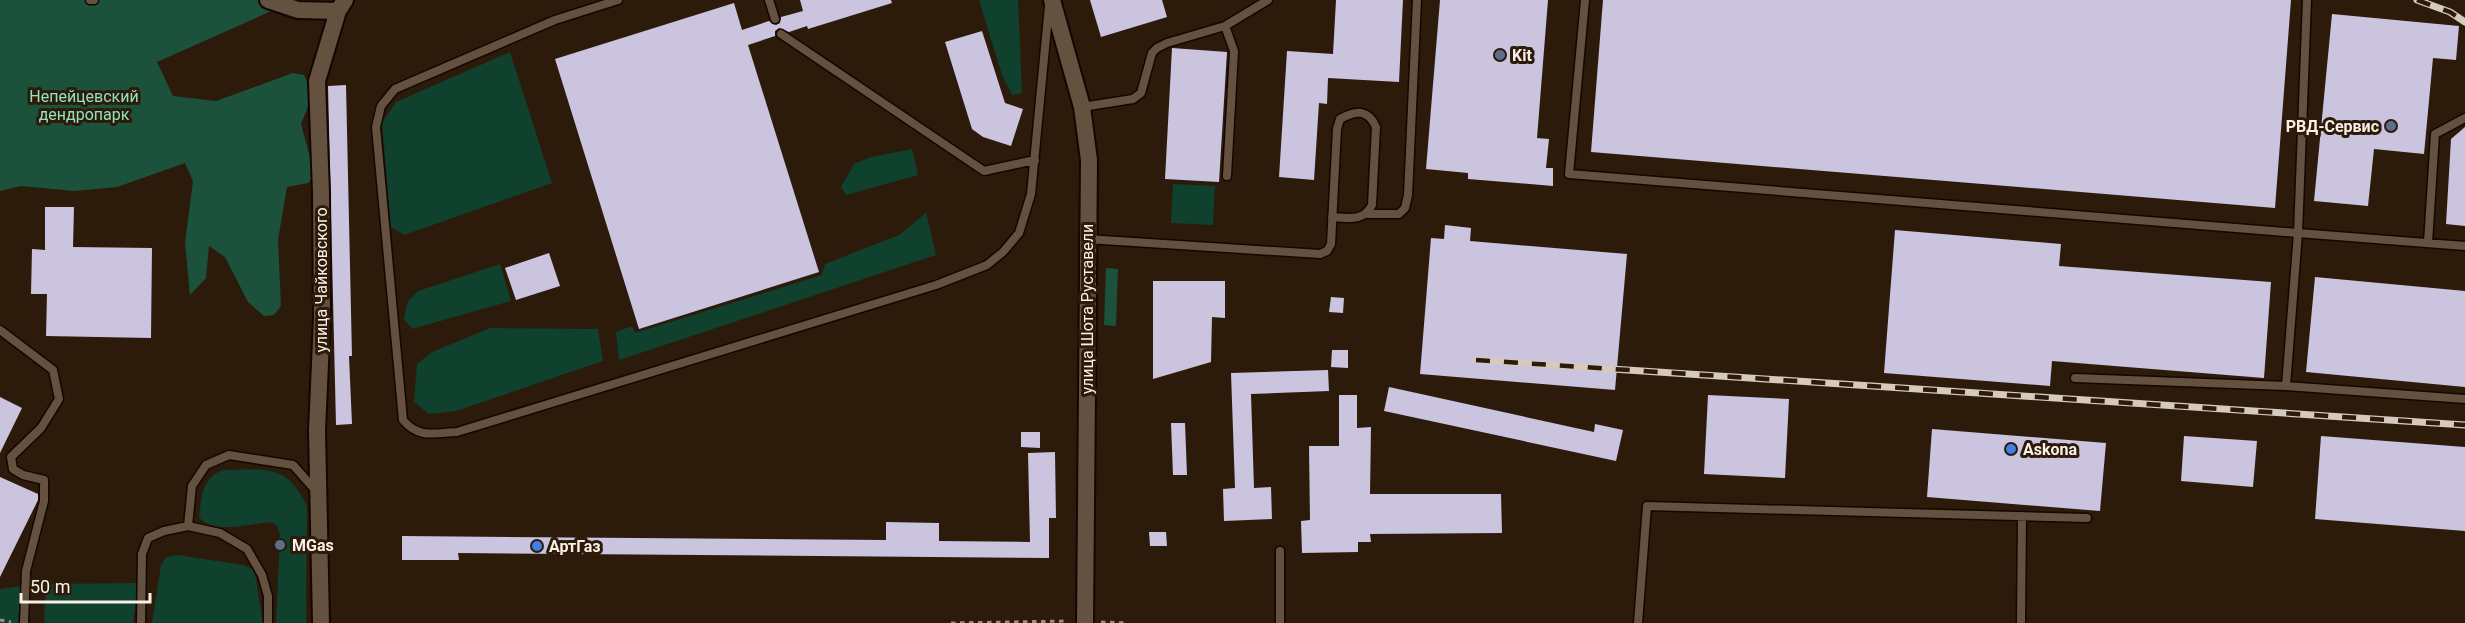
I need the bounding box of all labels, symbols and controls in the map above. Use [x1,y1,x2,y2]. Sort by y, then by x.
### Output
place label: Kit [1512,46,1532,65]
marker: Kit [1493,48,1507,62]
park label: Непейцевский дендропарк [29,87,139,124]
place label: РВД-Сервис [2286,117,2379,136]
marker: РВД-Сервис [2384,119,2398,133]
street label: улица Чайковского [312,207,331,353]
street label: улица Шота Руставели [1078,224,1097,394]
place label: Askona [2023,440,2078,459]
marker: Askona [2004,442,2018,456]
place label: MGas [292,536,334,555]
place label: АртГаз [549,537,601,556]
marker: MGas [273,538,287,552]
marker: АртГаз [530,539,544,553]
scale bar [21,566,150,604]
text: 50 m [30,576,70,597]

